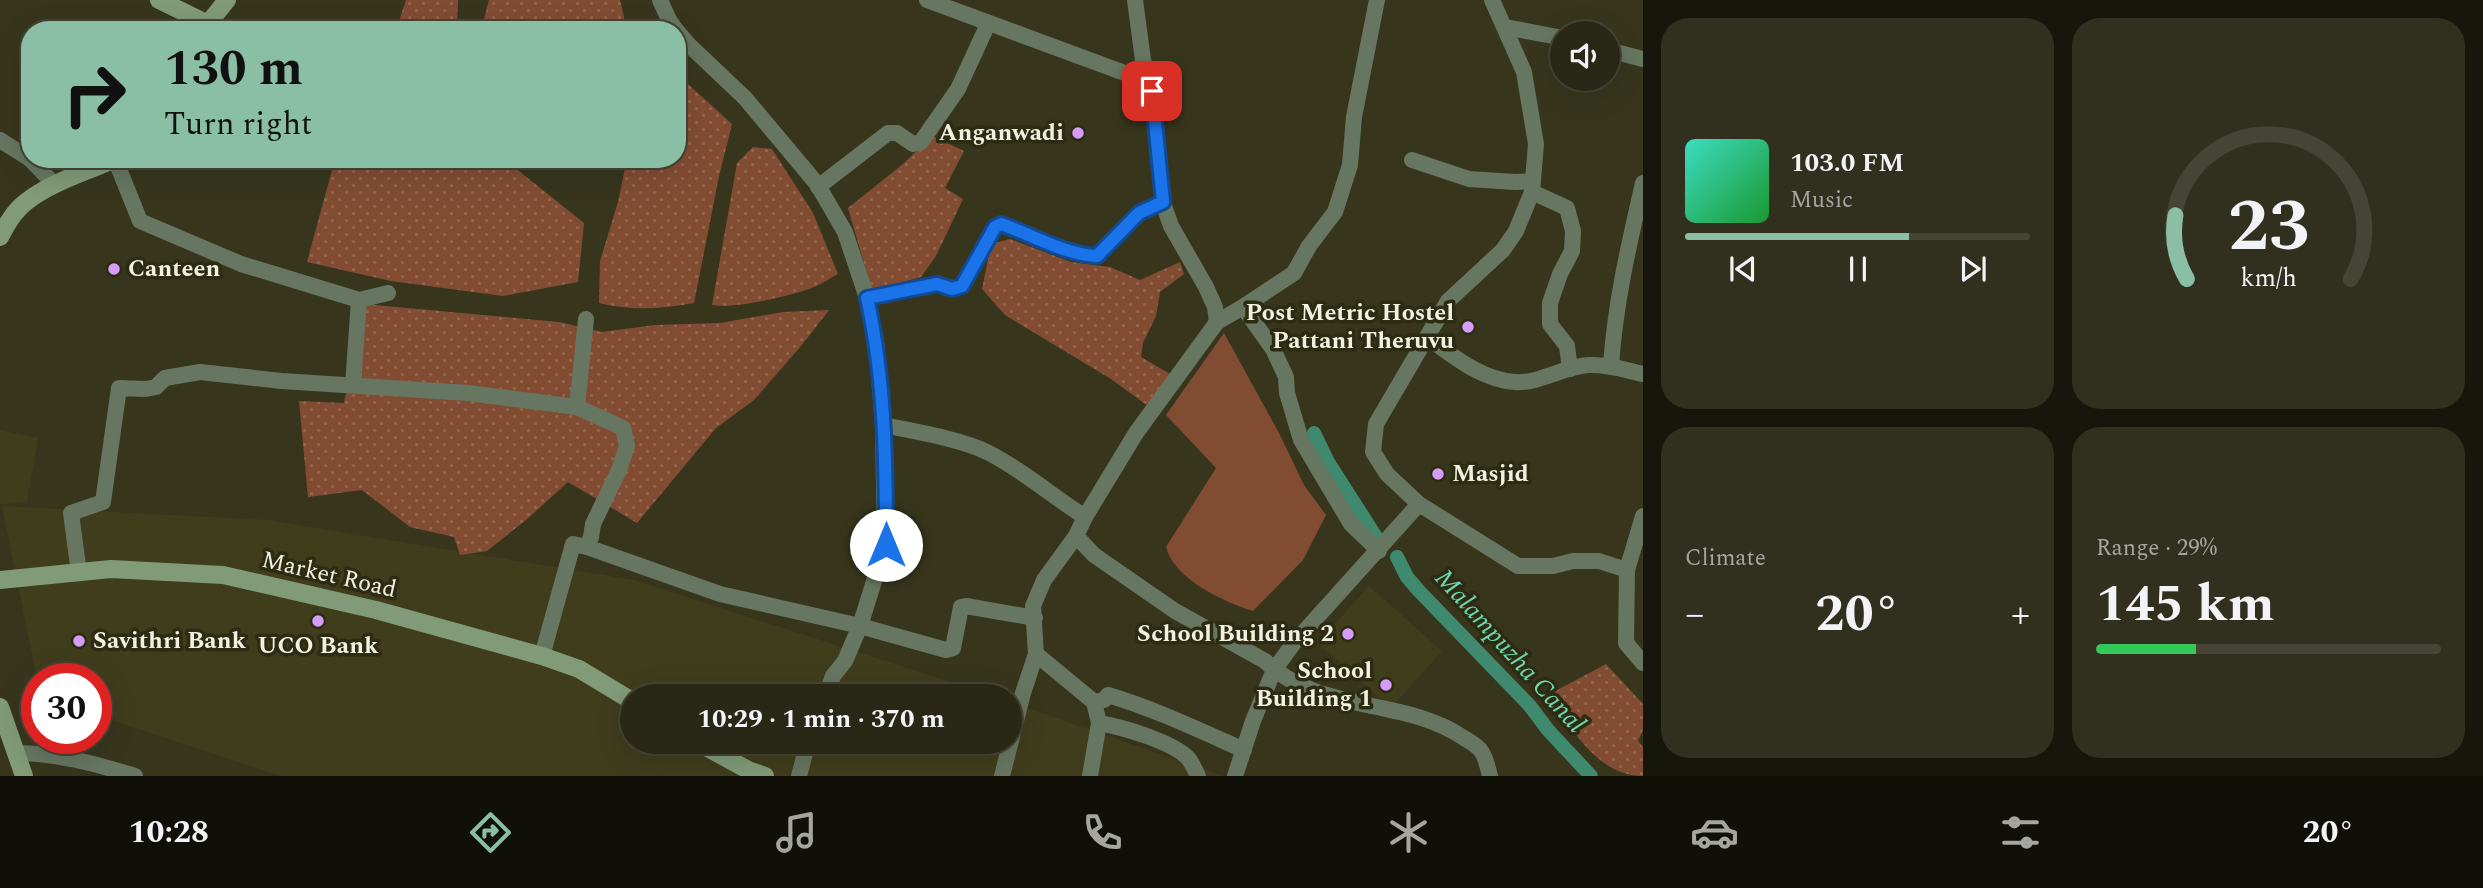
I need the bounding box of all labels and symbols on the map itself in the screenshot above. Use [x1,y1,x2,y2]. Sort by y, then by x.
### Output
pin [1122,61,1182,121]
place label: Anganwadi [939,115,1064,151]
marker: Anganwadi [1070,125,1086,141]
place label: Canteen [128,251,220,287]
marker: Canteen [106,261,122,277]
place label: Post Metric Hostel Pattani Theruvu [1246,295,1454,359]
marker: Post Metric Hostel Pattani Theruvu [1460,319,1476,335]
place label: Masjid [1452,456,1529,492]
marker: Masjid [1430,466,1446,482]
position arrow [849,508,923,582]
street label: Market Road [258,542,400,608]
water label: Malampuzha Canal [1425,560,1595,743]
marker: UCO Bank [310,613,326,629]
place label: School Building 2 [1137,616,1334,652]
place label: Savithri Bank [93,623,247,659]
marker: School Building 2 [1340,626,1356,642]
place label: UCO Bank [258,628,379,664]
marker: Savithri Bank [71,633,87,649]
place label: School Building 1 [1256,653,1372,717]
speed limit sign: 30 [21,663,112,754]
marker: School Building 1 [1378,677,1394,693]

